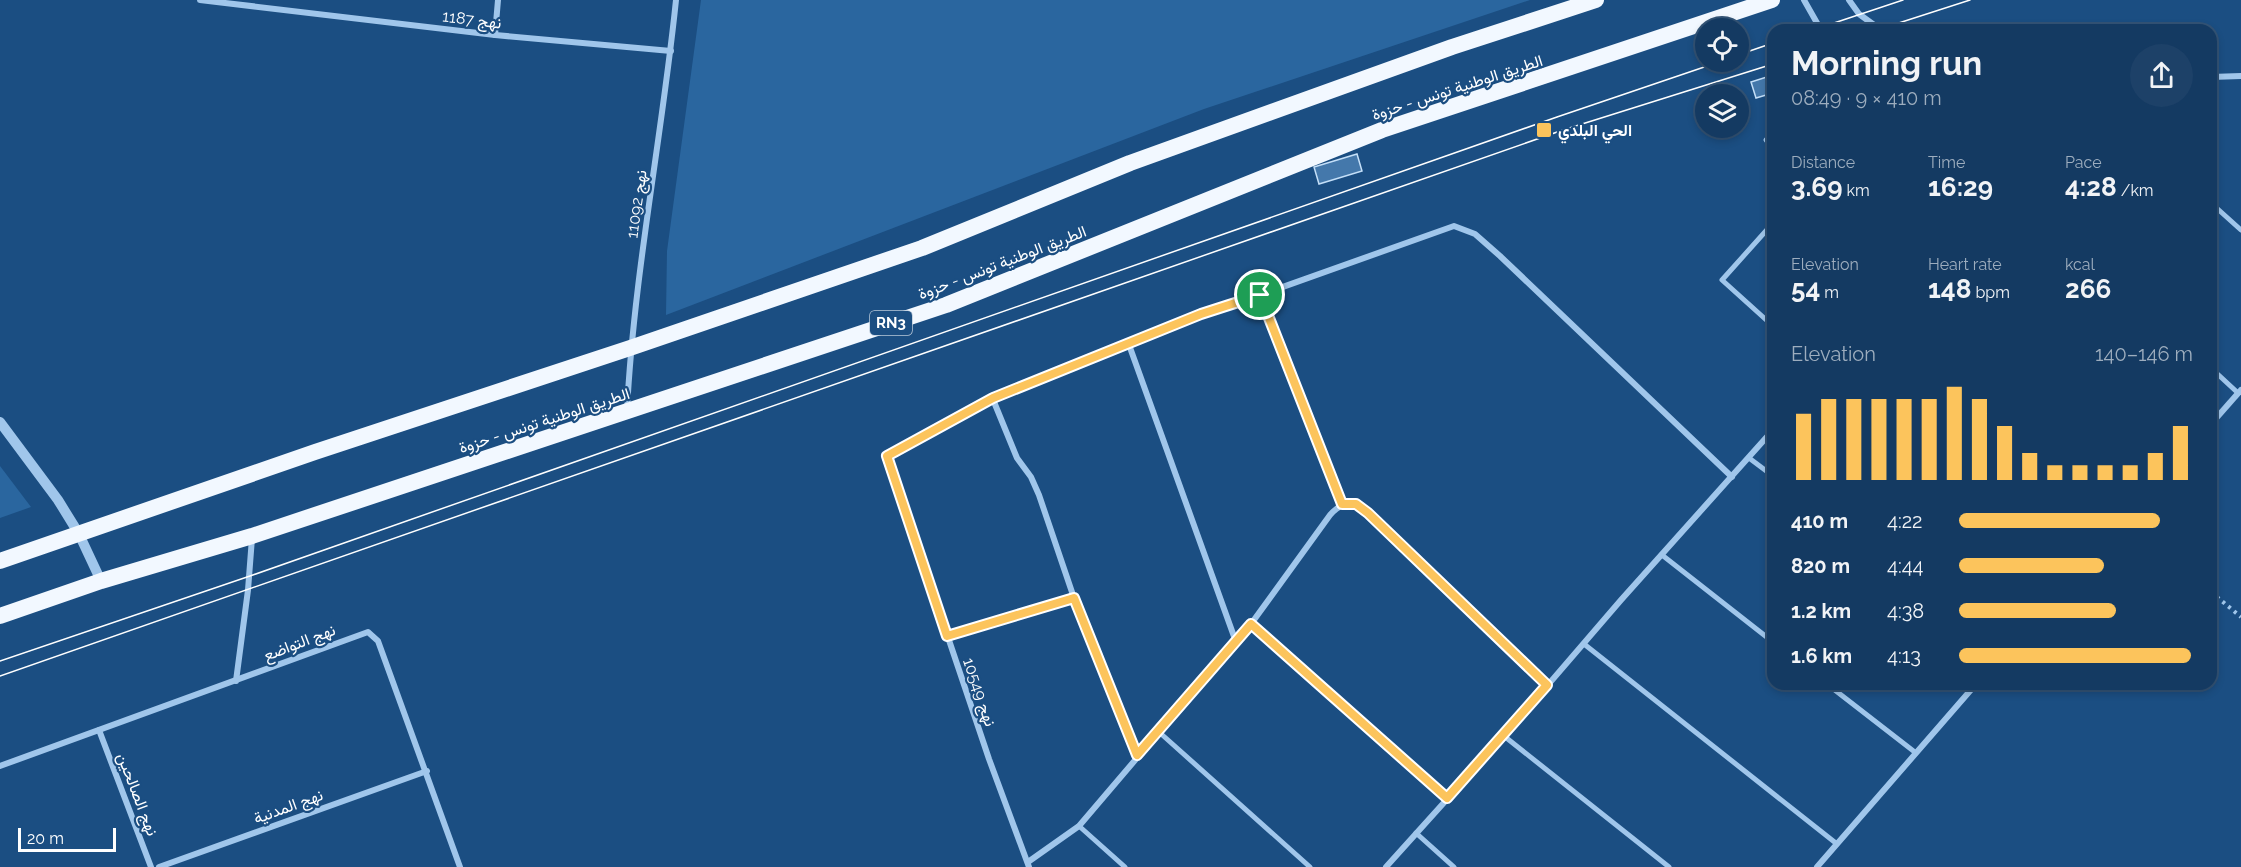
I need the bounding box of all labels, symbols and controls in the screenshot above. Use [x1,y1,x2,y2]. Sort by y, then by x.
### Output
street label: نهج 1187 [441,6,503,35]
map controls [1695,18,1749,138]
button: locate [1695,18,1749,72]
text: Morning run [1791,44,1982,83]
button: share [2130,44,2193,107]
street label: الطريق الوطنية تونس - حزوة [1369,51,1545,125]
button: layers [1695,84,1749,138]
text: 08:49 · 9 × 410 m [1791,86,1942,110]
marker: الحي البلدي [1535,121,1553,139]
place label: الحي البلدي [1558,121,1632,144]
text: Distance [1791,153,1855,172]
text: Time [1928,153,1965,172]
text: Pace [2065,153,2102,172]
street label: نهج 11092 [622,169,653,240]
text: 3.69 [1791,172,1842,202]
text: 16:29 [1928,172,1993,202]
text: 4:28 [2065,172,2117,202]
text: km [1842,181,1870,200]
text: /km [2117,181,2154,200]
street label: الطريق الوطنية تونس - حزوة [915,222,1089,304]
text: Elevation [1791,255,1859,274]
text: Heart rate [1928,255,2002,274]
text: kcal [2065,255,2095,274]
pin [1234,269,1285,320]
text: 54 [1791,274,1820,304]
text: 148 [1928,274,1971,304]
text: 266 [2065,274,2111,304]
icon: arrive [1243,278,1276,311]
text: m [1820,283,1839,302]
text: bpm [1971,283,2010,302]
road number: RN3 [870,311,912,335]
text: Elevation [1791,342,1876,366]
text: 140–146 m [2095,342,2193,366]
street label: الطريق الوطنية تونس - حزوة [456,384,632,458]
text: 410 m [1791,509,1848,533]
text: 4:22 [1887,509,1923,533]
text: 820 m [1791,554,1850,578]
text: 4:44 [1887,554,1924,578]
text: 1.2 km [1791,599,1851,623]
text: 4:38 [1887,599,1924,623]
street label: نهج التواضع [261,620,339,667]
text: 1.6 km [1791,644,1852,668]
text: 4:13 [1887,644,1921,668]
street label: نهج 10549 [957,655,1000,730]
street label: نهج الصالحين [111,750,162,839]
street label: نهج المدنية [251,785,326,830]
scale bar [18,825,116,852]
text: 20 m [27,829,64,848]

